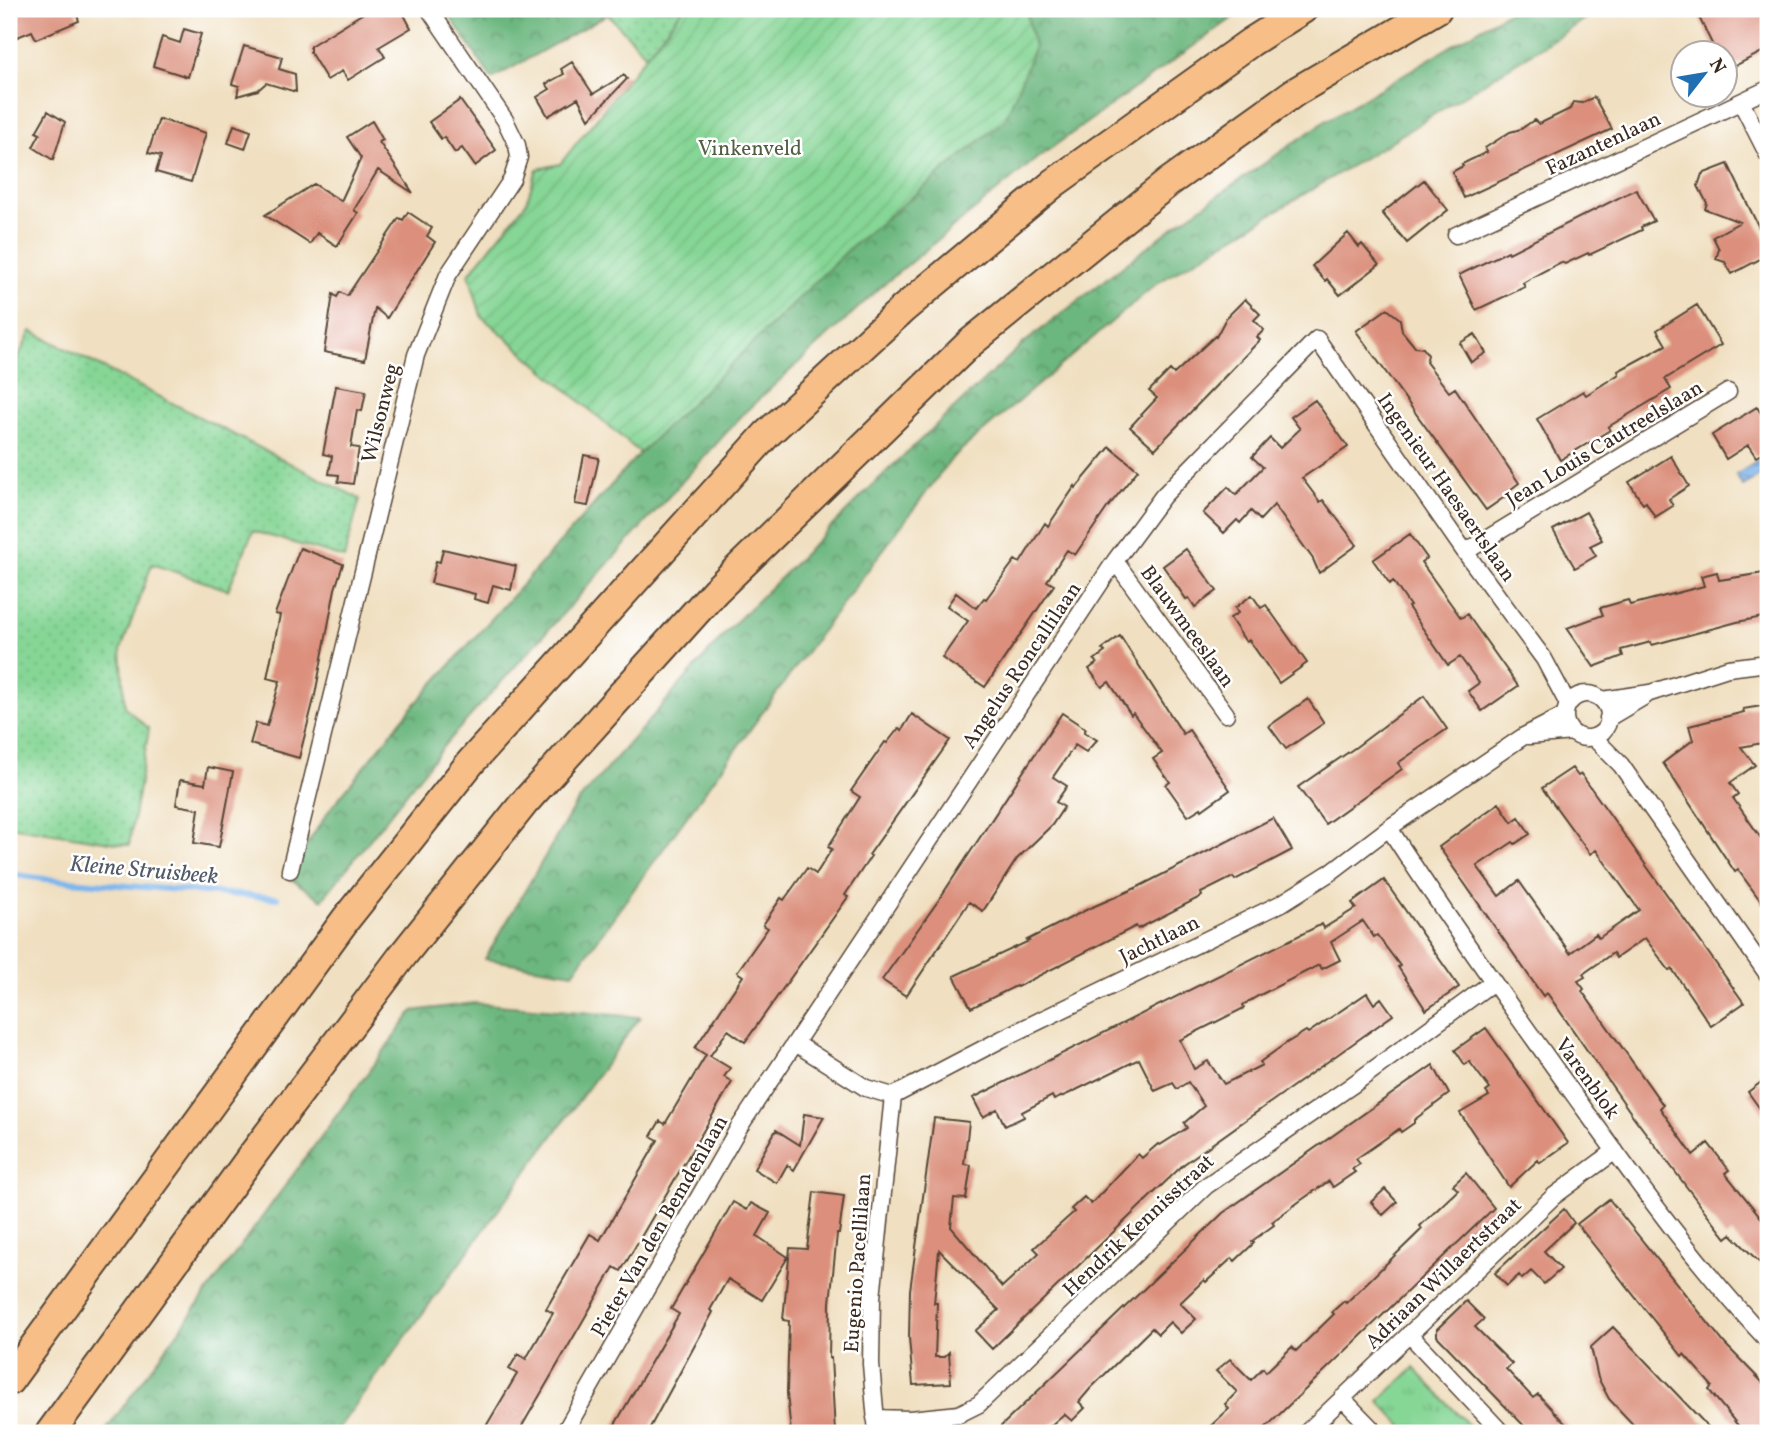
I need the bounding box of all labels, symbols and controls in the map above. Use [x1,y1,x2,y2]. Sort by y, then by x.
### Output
north arrow [1668,38,1738,108]
text: N [1702,54,1732,79]
street label: Fazantenlaan [1541,105,1666,184]
park label: Vinkenveld [698,135,802,164]
street label: Wilsonweg [355,361,408,466]
street label: Jean Louis Cautreelslaan [1501,374,1709,515]
street label: Ingenieur Haesaertslaan [1369,387,1522,588]
street label: Blauwmeeslaan [1133,560,1241,694]
street label: Angelus Roncallilaan [956,577,1089,755]
water label: Kleine Struisbeek [68,849,220,893]
street label: Jachtlaan [1115,908,1205,972]
street label: Varenblok [1547,1032,1627,1126]
street label: Pieter Van den Bemdenlaan [585,1110,736,1343]
street label: Hendrik Kennisstraat [1057,1148,1221,1304]
street label: Eugenio Pacellilaan [838,1172,879,1354]
street label: Adriaan Willaertstraat [1359,1192,1529,1357]

